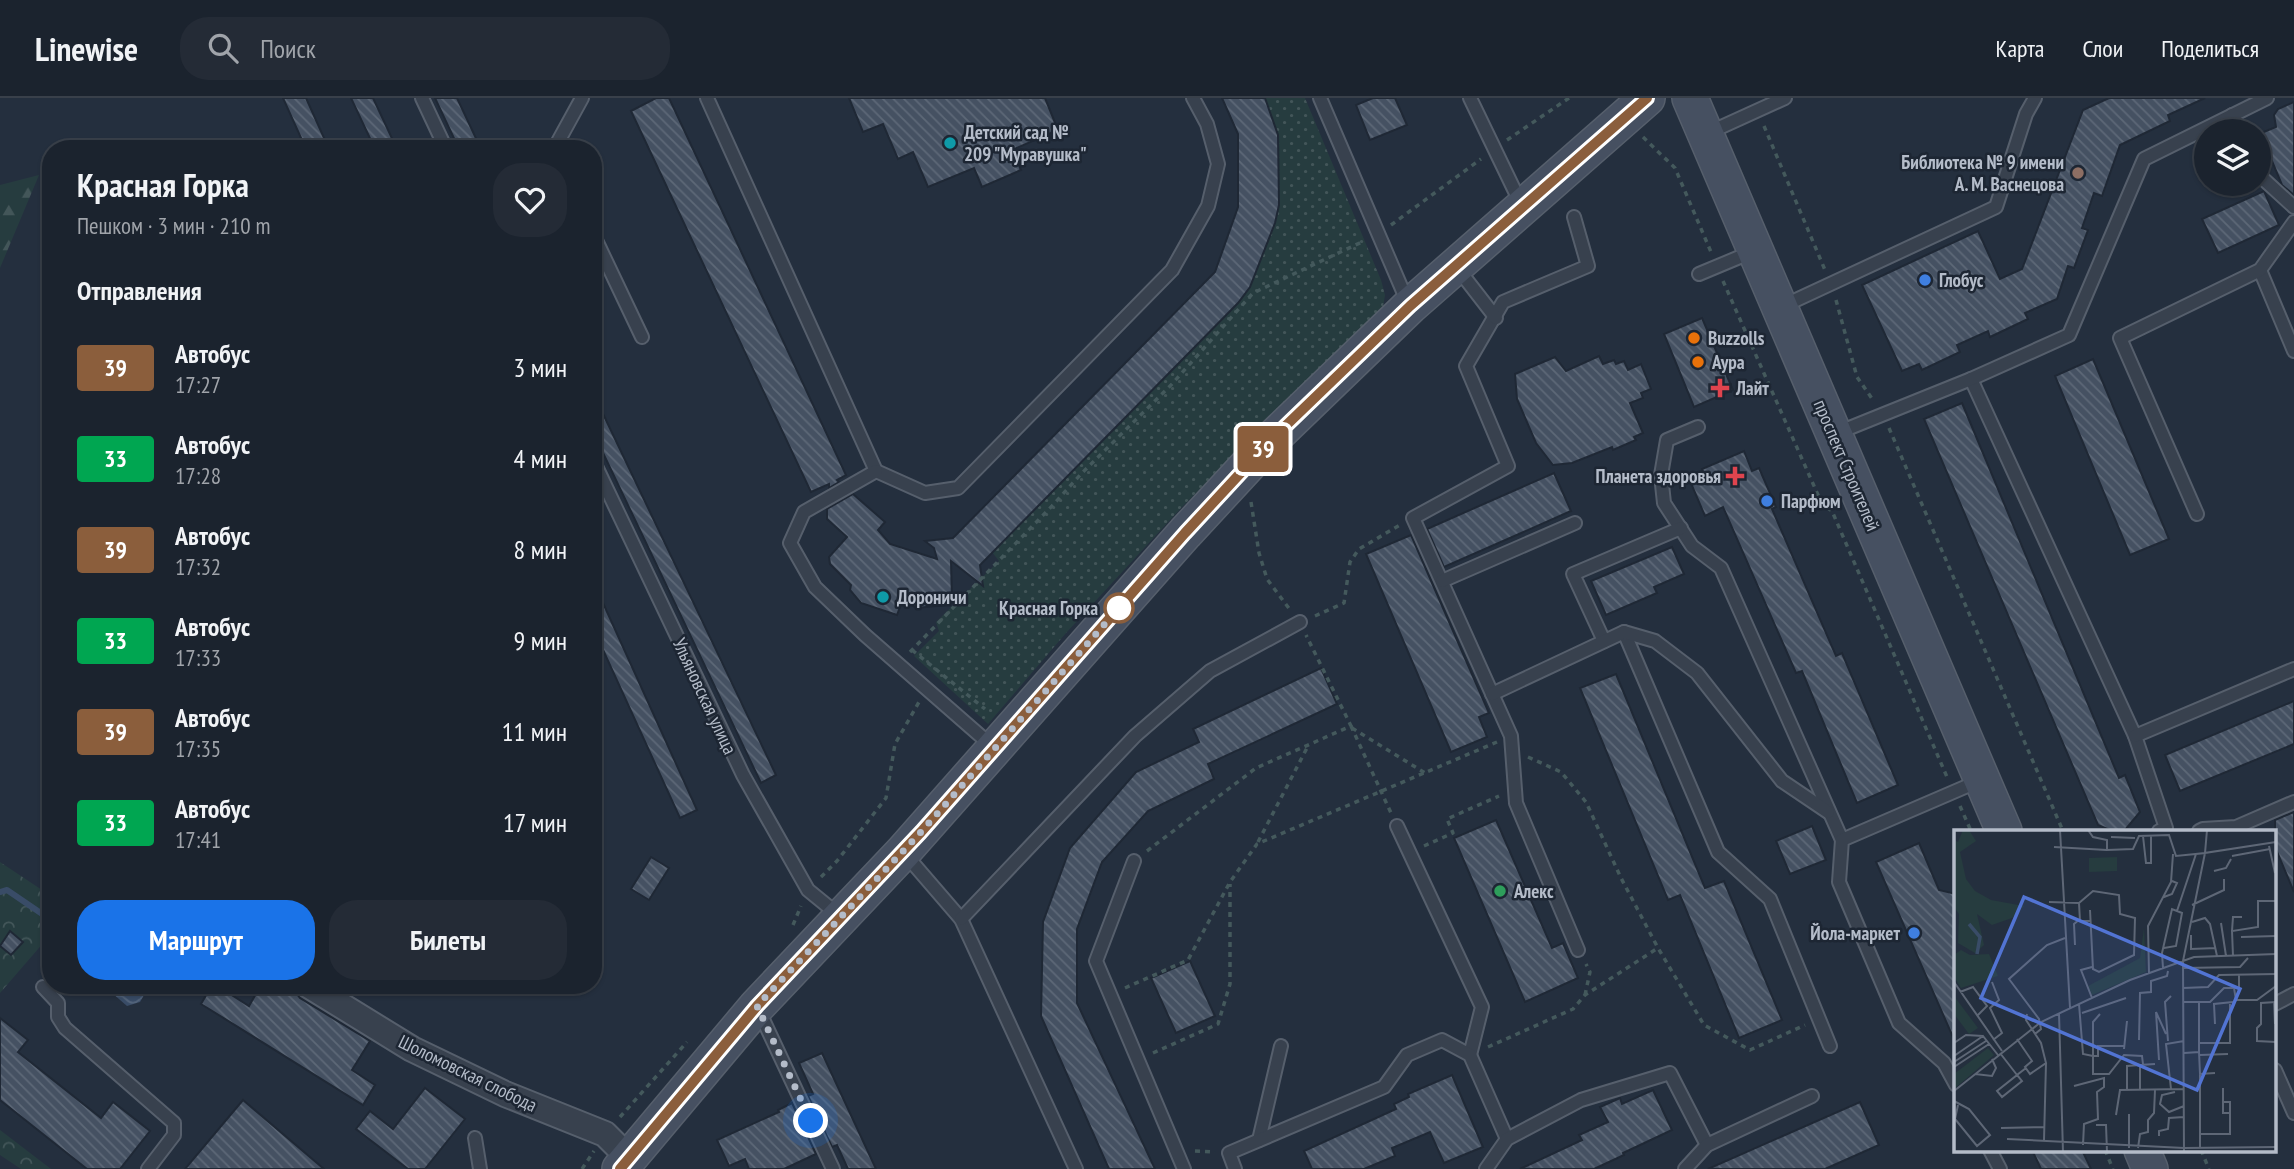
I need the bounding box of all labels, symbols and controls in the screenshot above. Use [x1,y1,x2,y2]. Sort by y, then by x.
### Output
search box [180,17,670,80]
text: Linewise [35,27,138,70]
icon: search [204,29,242,67]
text: Поиск [260,32,316,65]
text: Карта [1996,33,2044,64]
text: Слои [2082,33,2123,64]
text: Поделиться [2161,33,2259,64]
map controls [2194,119,2271,196]
button: layers [2194,119,2271,196]
place label: Детский сад № 209 "Муравушка" [964,120,1087,166]
marker: Детский сад № 209 "Муравушка" [942,135,958,151]
place label: Библиотека № 9 имени А. М. Васнецова [1901,150,2064,196]
text: Красная Горка [77,163,249,206]
button: heart [493,163,567,237]
marker: Библиотека № 9 имени А. М. Васнецова [2070,165,2086,181]
text: Пешком · 3 мин · 210 m [77,211,270,240]
place label: Глобус [1939,268,1984,292]
marker: Глобус [1917,272,1933,288]
text: Отправления [77,274,202,307]
place label: Buzzolls [1708,326,1765,350]
marker: Buzzolls [1686,330,1702,346]
text: Автобус [175,337,250,370]
place label: Аура [1711,350,1745,374]
text: 3 мин [514,351,567,384]
text: 39 [104,352,127,383]
marker: Аура [1690,354,1706,370]
text: 17:27 [175,370,221,399]
place label: Лайт [1735,376,1769,400]
marker: Лайт [1710,378,1730,398]
street label: проспект Строителей [1809,396,1885,534]
line badge: 39 [1232,426,1294,472]
text: Автобус [175,428,250,461]
text: 39 [1252,433,1274,464]
text: 4 мин [514,442,567,475]
text: 33 [104,443,127,474]
text: 17:28 [175,461,221,490]
place label: Планета здоровья [1595,464,1721,488]
marker: Планета здоровья [1727,468,1743,484]
place label: Парфюм [1781,489,1841,513]
marker: Парфюм [1759,493,1775,509]
text: Автобус [175,519,250,552]
text: 8 мин [514,533,567,566]
text: 39 [104,534,127,565]
text: 17:32 [175,552,221,581]
place label: Дороничи [897,585,967,609]
marker: Дороничи [875,589,891,605]
marker: Красная Горка [1104,593,1134,623]
place label: Красная Горка [999,596,1098,620]
text: Автобус [175,610,250,643]
text: 9 мин [514,624,567,657]
text: 33 [104,625,127,656]
street label: Ульяновская улица [668,634,742,758]
text: 17:33 [175,643,221,672]
text: Автобус [175,701,250,734]
text: 11 мин [502,715,567,748]
text: 39 [104,716,127,747]
text: 17:35 [175,734,221,763]
text: Автобус [175,792,250,825]
text: 17 мин [503,806,567,839]
text: 33 [104,807,127,838]
text: 17:41 [175,825,221,854]
inset map [1954,830,2276,1152]
place label: Алекс [1513,879,1554,903]
marker: Алекс [1492,883,1508,899]
button: Маршрут [77,900,315,980]
button: Билеты [329,900,567,980]
place label: Йола-маркет [1810,921,1900,945]
marker: Йола-маркет [1906,925,1922,941]
street label: Шоломовская слобода [395,1029,541,1117]
your location [793,1103,828,1138]

